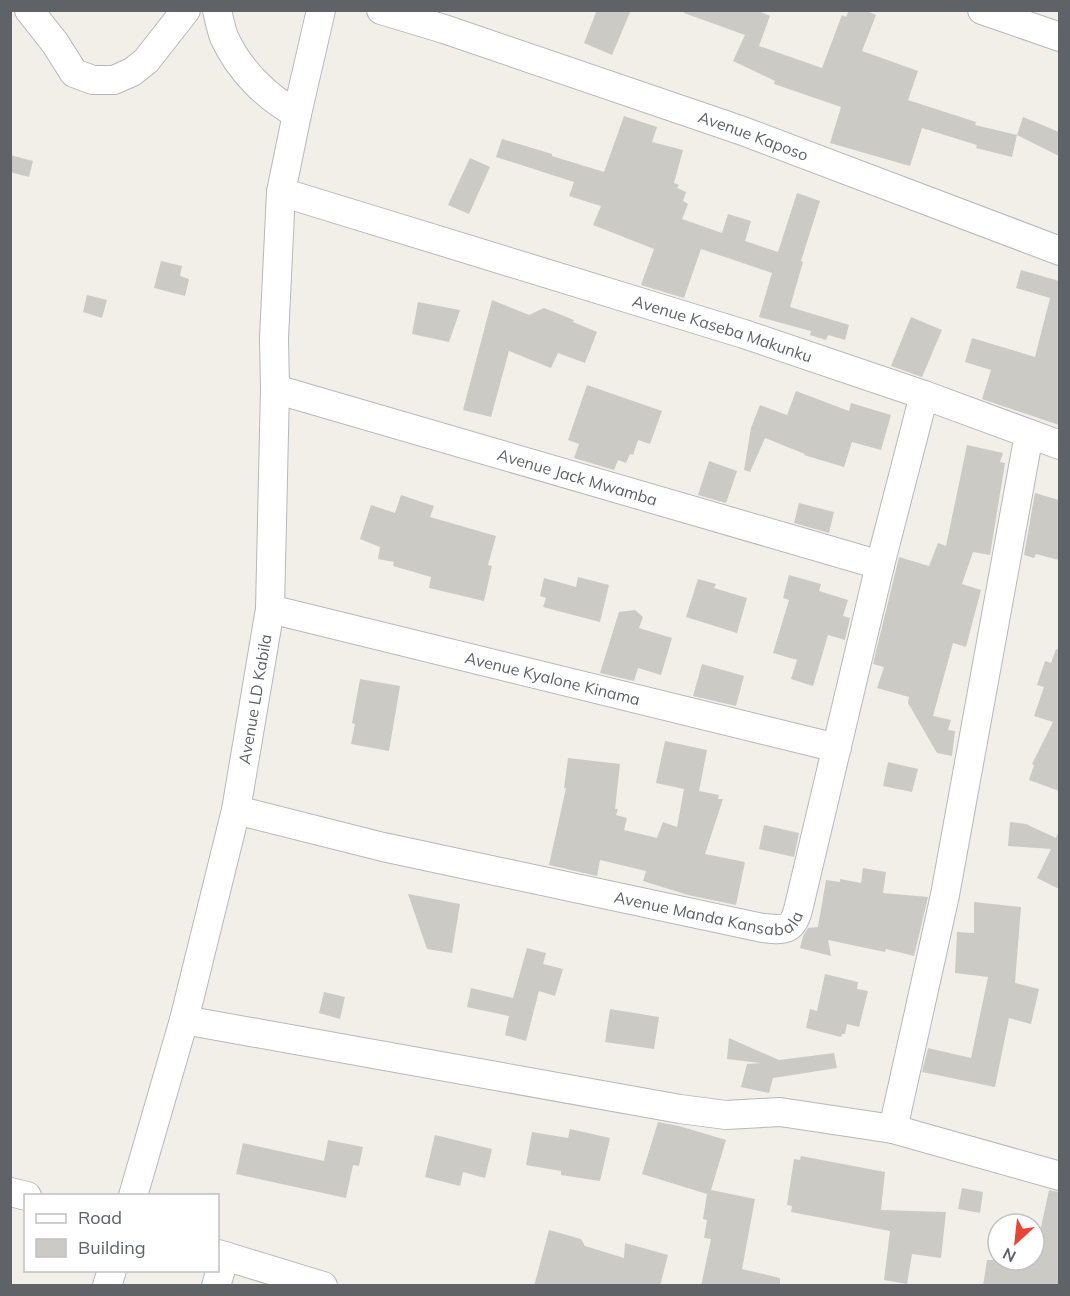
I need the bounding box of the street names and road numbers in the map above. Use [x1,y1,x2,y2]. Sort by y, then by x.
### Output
street label: Avenue Kaposo [696,107,811,165]
street label: Avenue Kaseba Makunku [630,290,815,366]
street label: Avenue Jack Mwamba [495,444,660,510]
street label: Avenue LD Kabila [234,633,276,766]
street label: Avenue Kyalone Kinama [463,647,642,709]
street label: Avenue Manda Kansabala [612,887,807,939]

